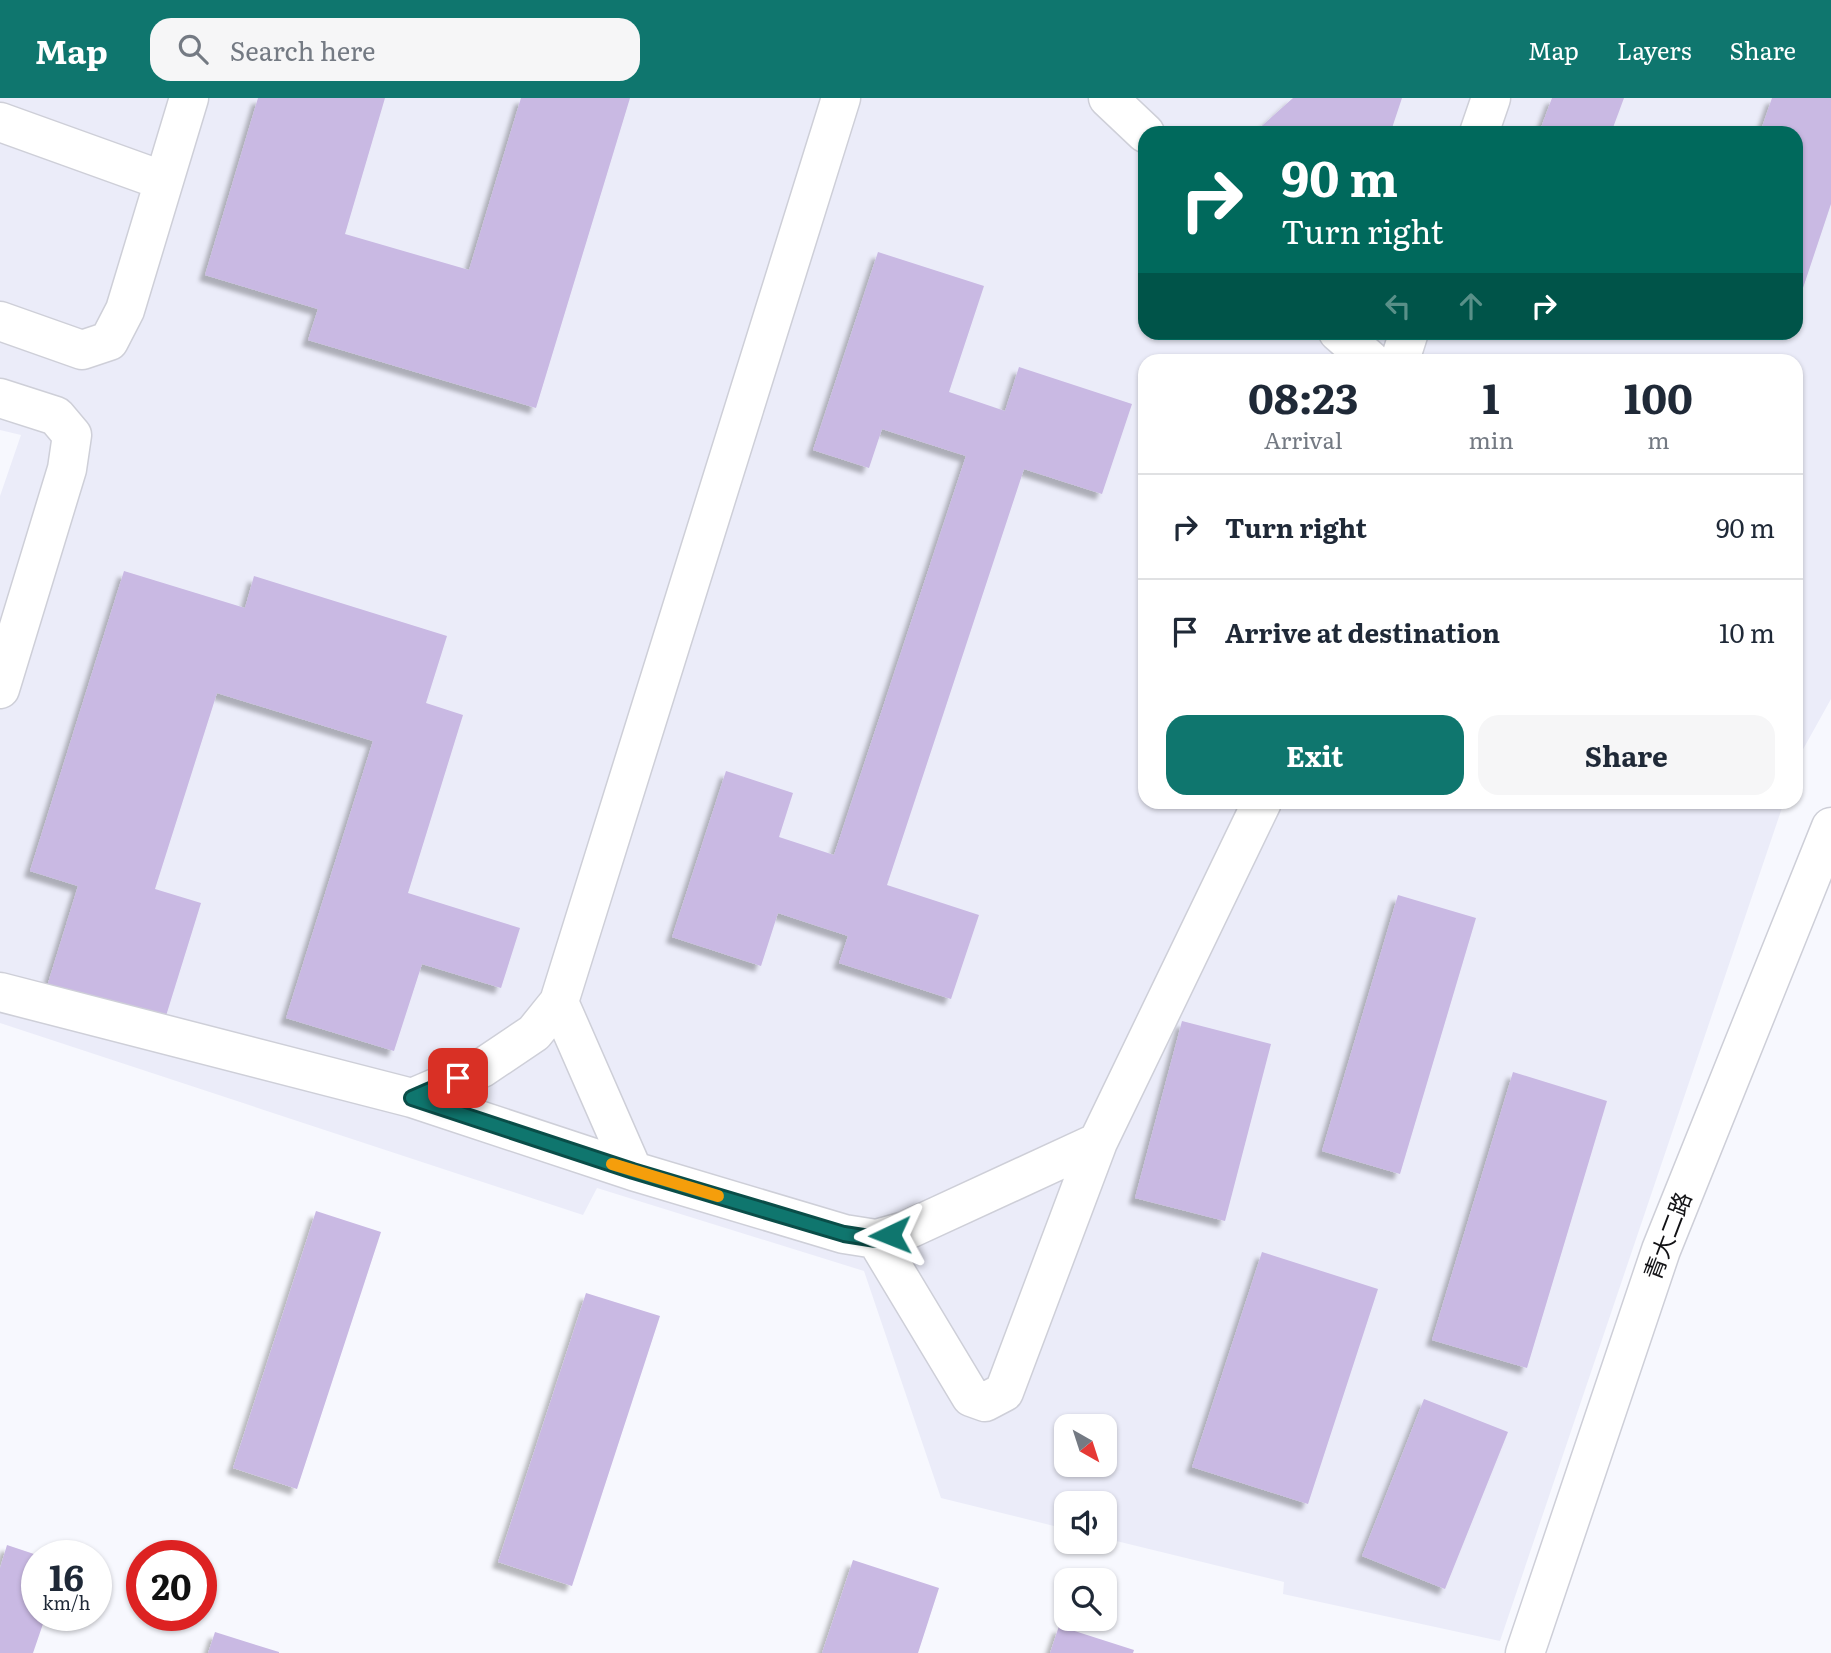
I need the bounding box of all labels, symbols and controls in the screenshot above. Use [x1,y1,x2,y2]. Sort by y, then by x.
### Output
search box [150,18,640,81]
text: Map [35,25,108,74]
icon: search [174,30,212,68]
text: Search here [230,30,376,69]
text: Map [1528,32,1579,67]
text: Layers [1617,32,1691,67]
text: Share [1729,32,1796,67]
text: 90 m [1281,139,1398,212]
icon: right [1166,154,1257,245]
text: Turn right [1281,206,1443,254]
icon: left [1379,287,1417,325]
icon: ahead [1452,287,1490,325]
icon: right [1525,287,1563,325]
text: 08:23 [1248,365,1358,427]
text: 1 [1482,365,1500,427]
text: 100 [1624,365,1693,427]
text: Arrival [1264,422,1342,456]
text: min [1468,422,1514,456]
text: m [1647,422,1669,456]
text: Turn right [1225,507,1367,546]
text: 90 m [1716,507,1775,546]
icon: right [1166,508,1204,546]
text: Arrive at destination [1225,612,1500,651]
text: 10 m [1719,612,1775,651]
icon: arrive [1166,613,1204,651]
button: Exit [1166,715,1464,795]
button: Share [1478,715,1775,795]
pin [428,1048,488,1108]
icon: arrive [439,1059,477,1097]
street label: 青大二路 [1634,1186,1698,1284]
position arrow [853,1198,927,1272]
north arrow [1054,1414,1116,1477]
map controls [1054,1414,1117,1631]
button: sound [1054,1491,1117,1554]
speed limit sign: 20 [126,1540,217,1631]
text: 16 [49,1550,84,1602]
button: search [1054,1568,1117,1631]
text: km/h [43,1589,90,1616]

